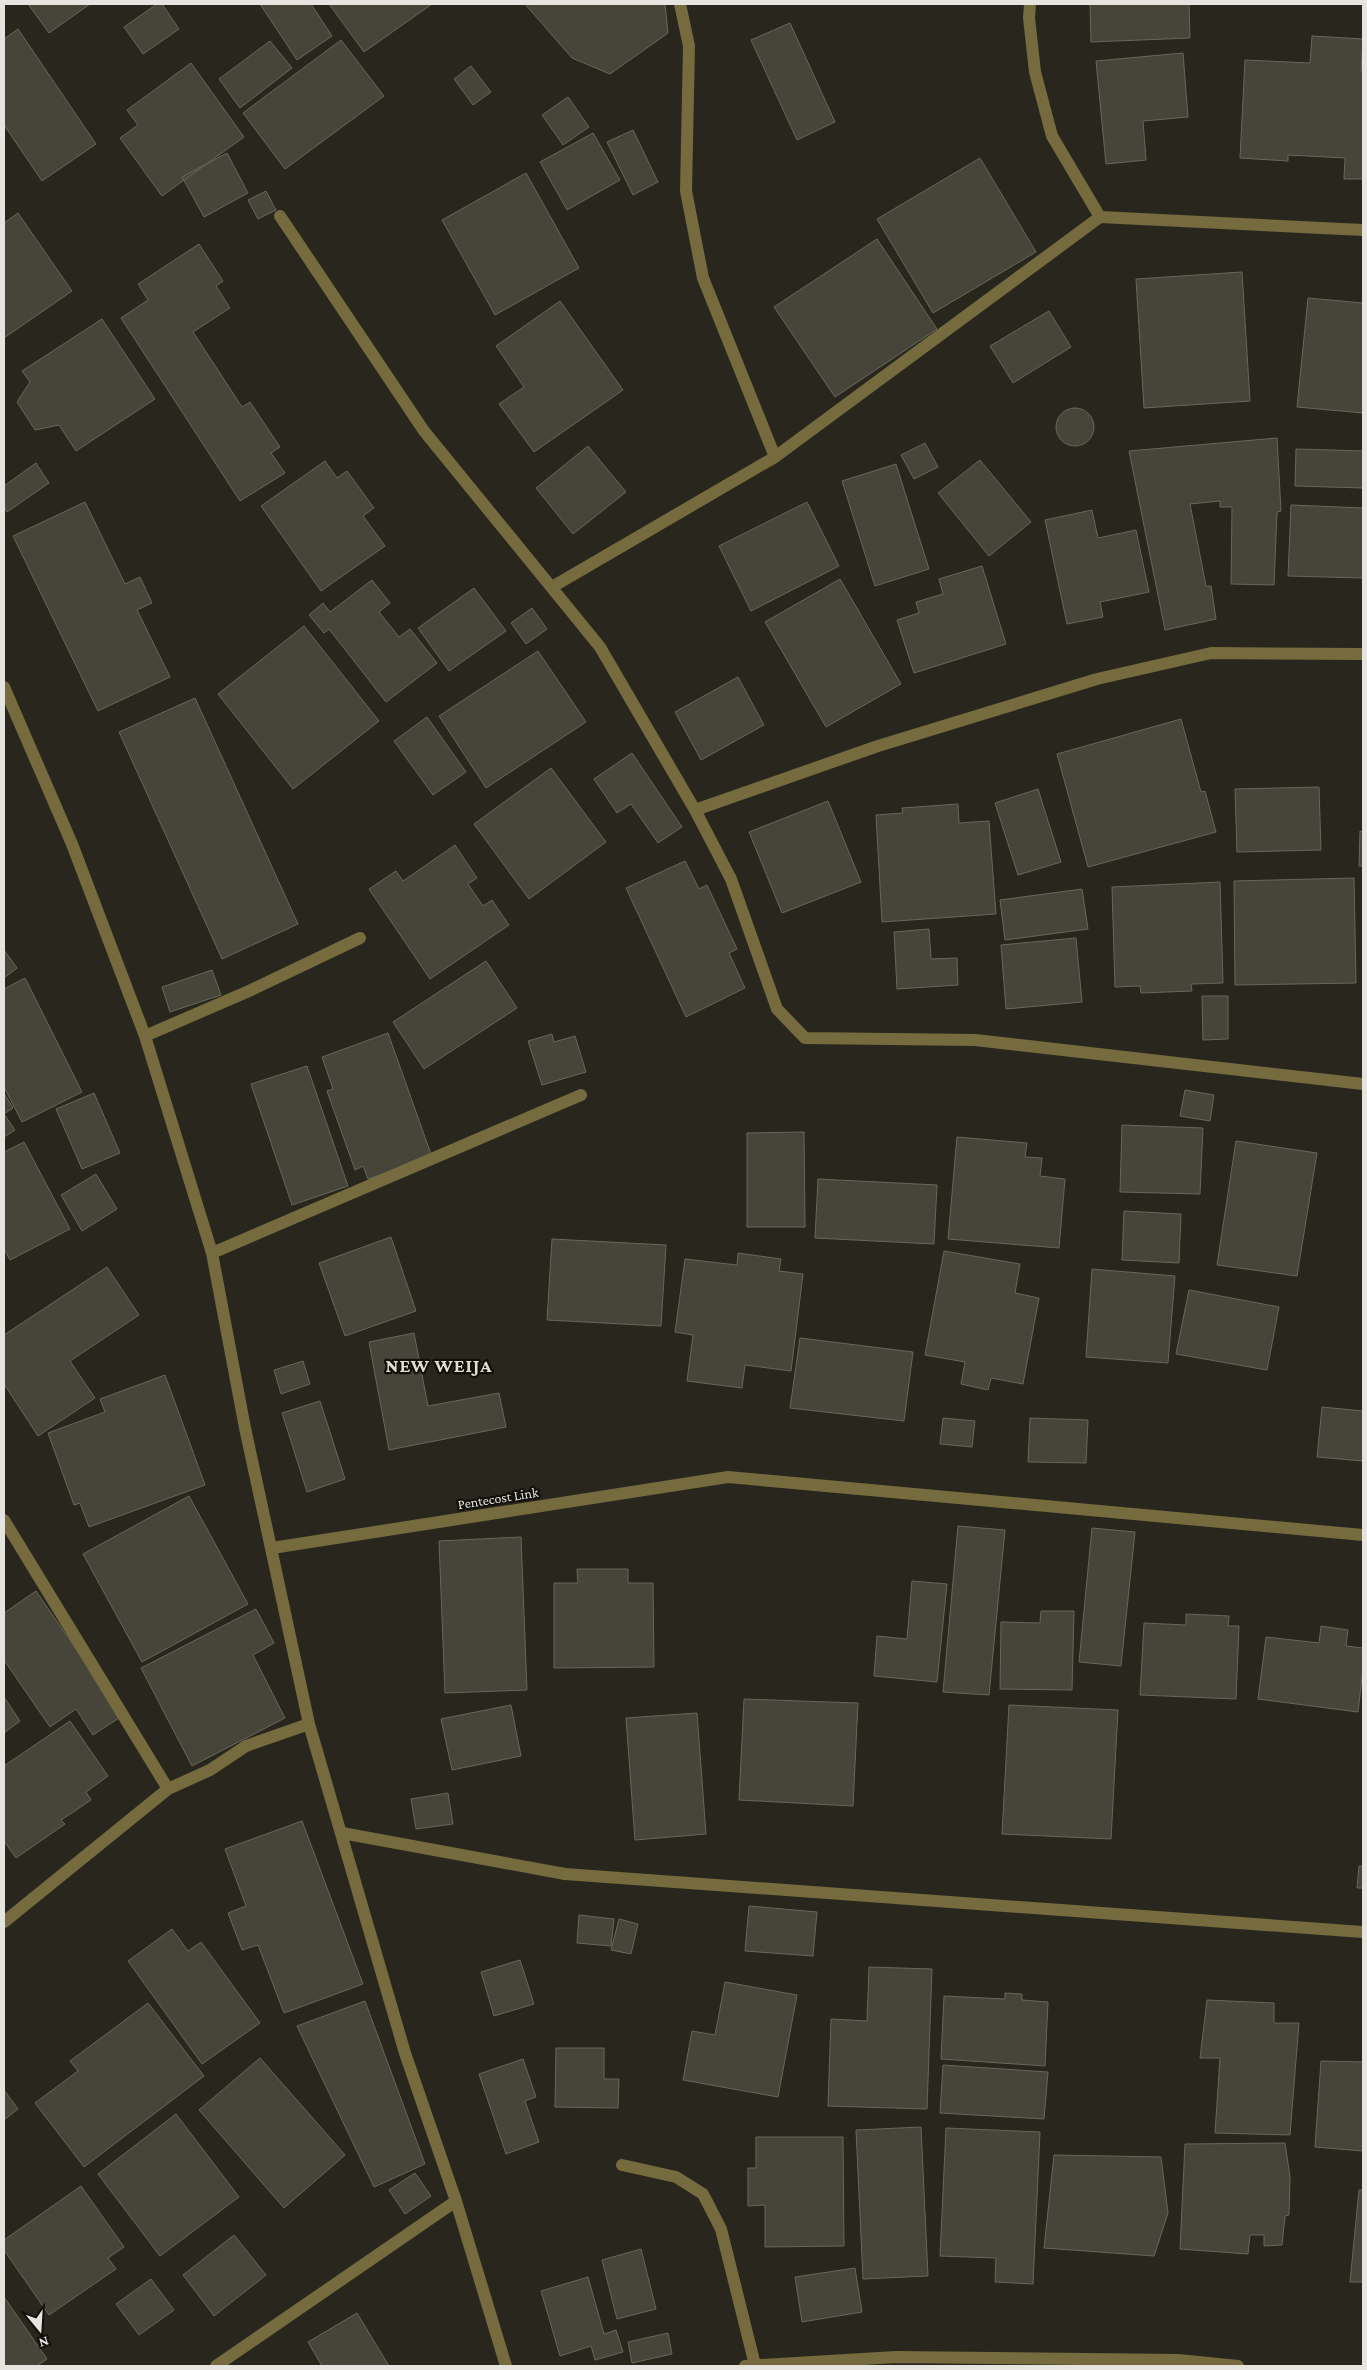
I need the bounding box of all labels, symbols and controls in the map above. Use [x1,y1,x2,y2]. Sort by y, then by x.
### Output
district label: NEW WEIJA [385,1355,493,1376]
street label: Pentecost Link [457,1484,540,1512]
north arrow [15,2305,65,2355]
text: N [37,2333,51,2352]

